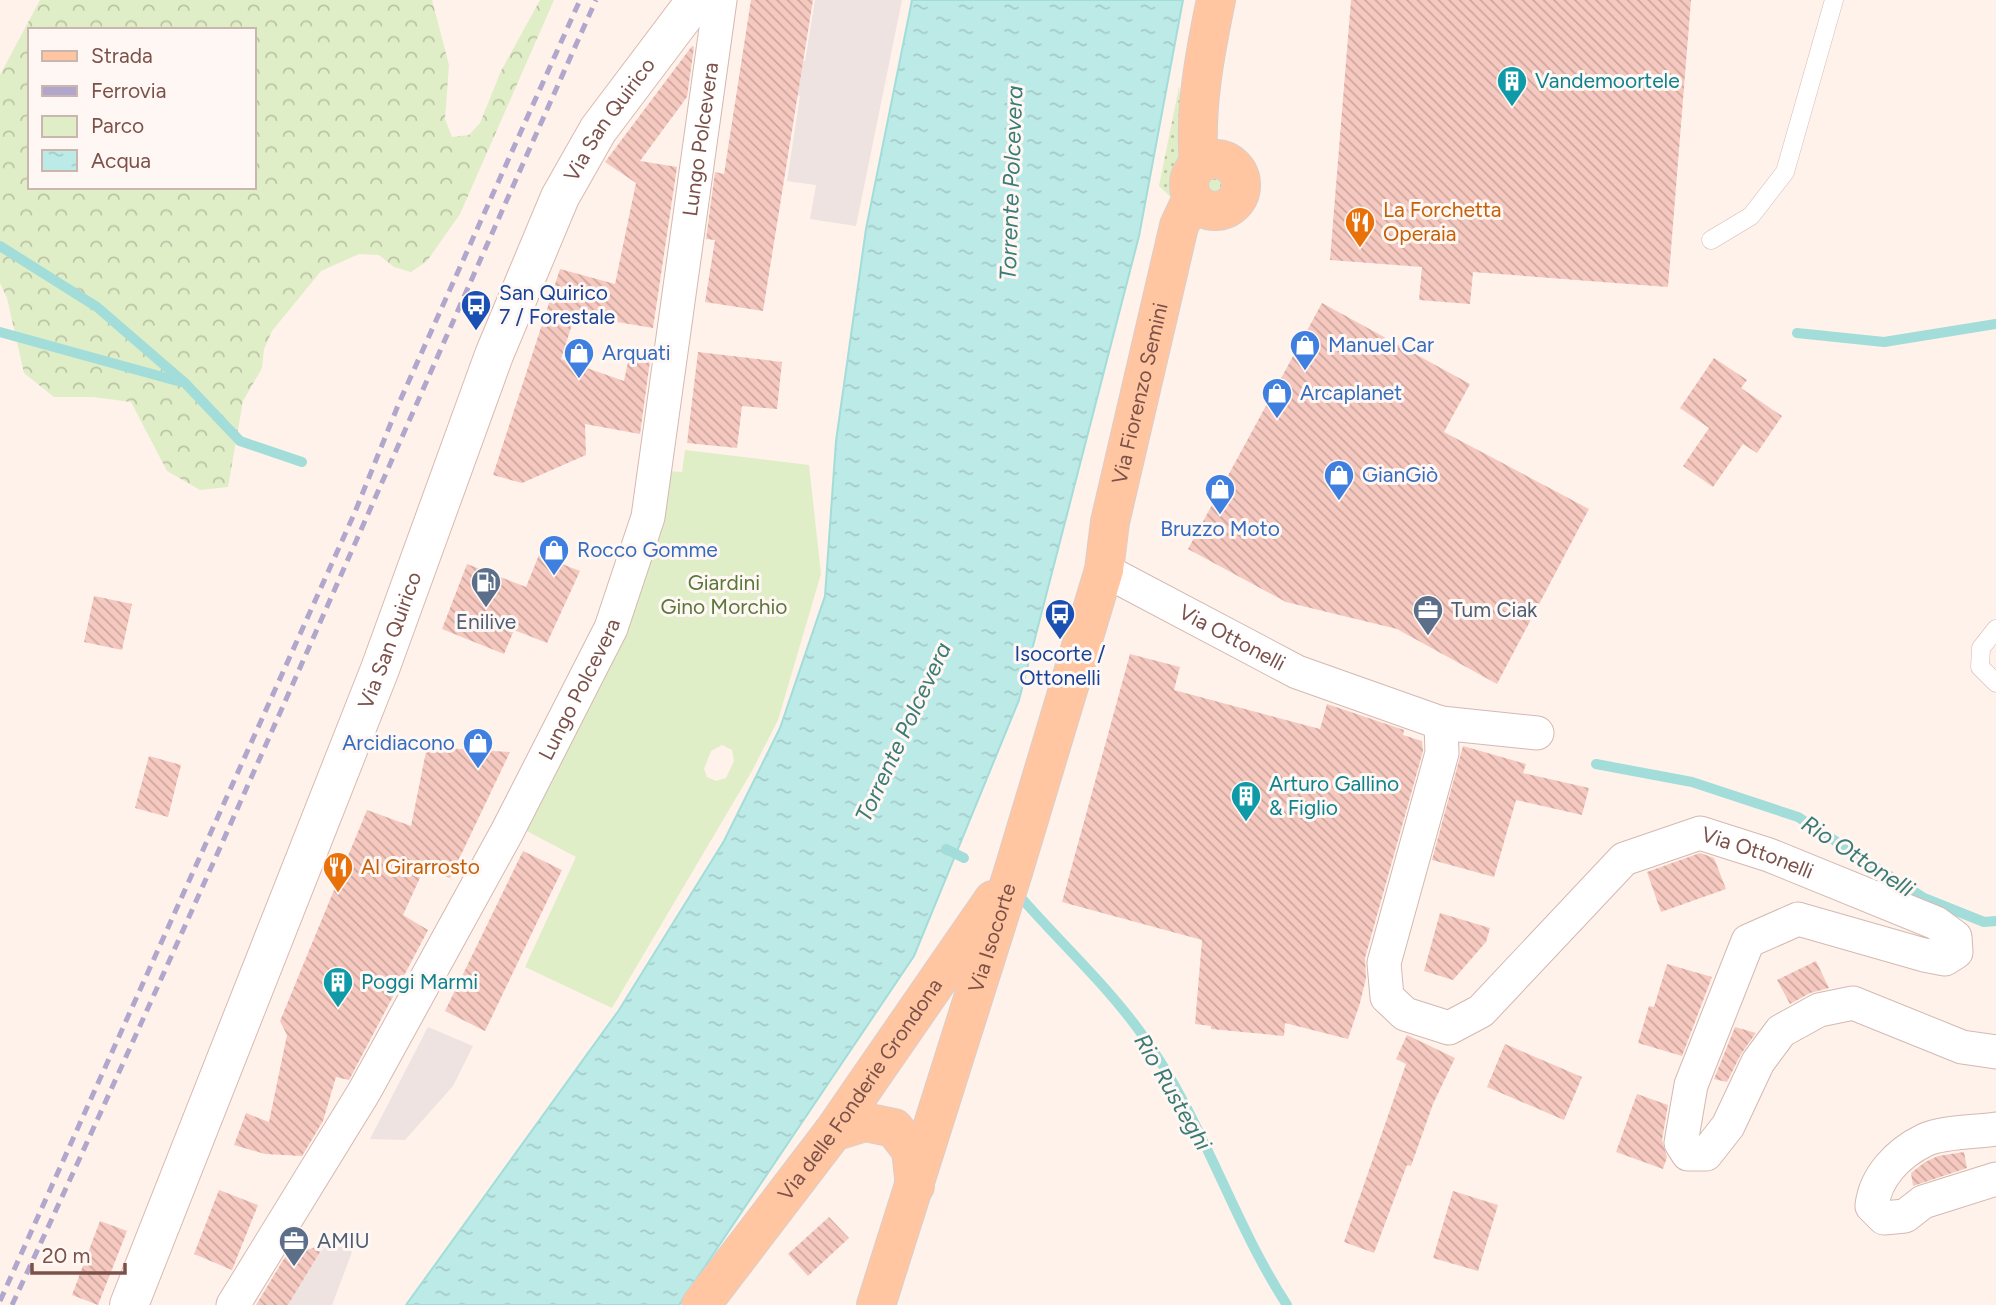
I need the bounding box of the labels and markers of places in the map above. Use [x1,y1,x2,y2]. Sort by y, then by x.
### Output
building icon: Vandemoortele [1495,64,1529,108]
place label: Vandemoortele [1535,68,1680,93]
place label: La Forchetta Operaia [1383,197,1501,246]
restaurant icon: La Forchetta Operaia [1343,205,1377,249]
place label: San Quirico 7 / Forestale [499,280,615,329]
bus stop icon: San Quirico 7 / Forestale [459,288,493,332]
shop icon: Manuel Car [1288,328,1322,372]
place label: Manuel Car [1328,332,1434,357]
shop icon: Arquati [562,336,596,380]
place label: Arquati [602,340,671,365]
shop icon: Arcaplanet [1260,376,1294,420]
place label: Arcaplanet [1300,380,1402,405]
shop icon: GianGiò [1322,458,1356,502]
place label: GianGiò [1362,462,1438,487]
shop icon: Bruzzo Moto [1203,472,1237,516]
place label: Bruzzo Moto [1160,516,1280,541]
shop icon: Rocco Gomme [537,533,571,577]
place label: Rocco Gomme [577,537,718,562]
fuel station icon: Enilive [469,565,503,609]
office icon: Tum Ciak [1411,593,1445,637]
bus stop icon: Isocorte / Ottonelli [1043,597,1077,641]
place label: Tum Ciak [1451,597,1538,622]
place label: Enilive [456,609,516,634]
place label: Isocorte / Ottonelli [1014,641,1106,690]
shop icon: Arcidiacono [461,726,495,770]
place label: Arcidiacono [342,730,455,755]
place label: Arturo Gallino & Figlio [1269,771,1399,820]
building icon: Arturo Gallino & Figlio [1229,779,1263,823]
restaurant icon: Al Girarrosto [321,850,355,894]
place label: Al Girarrosto [361,854,480,879]
building icon: Poggi Marmi [321,965,355,1009]
place label: Poggi Marmi [361,969,478,994]
office icon: AMIU [277,1224,311,1268]
place label: AMIU [317,1228,370,1253]

